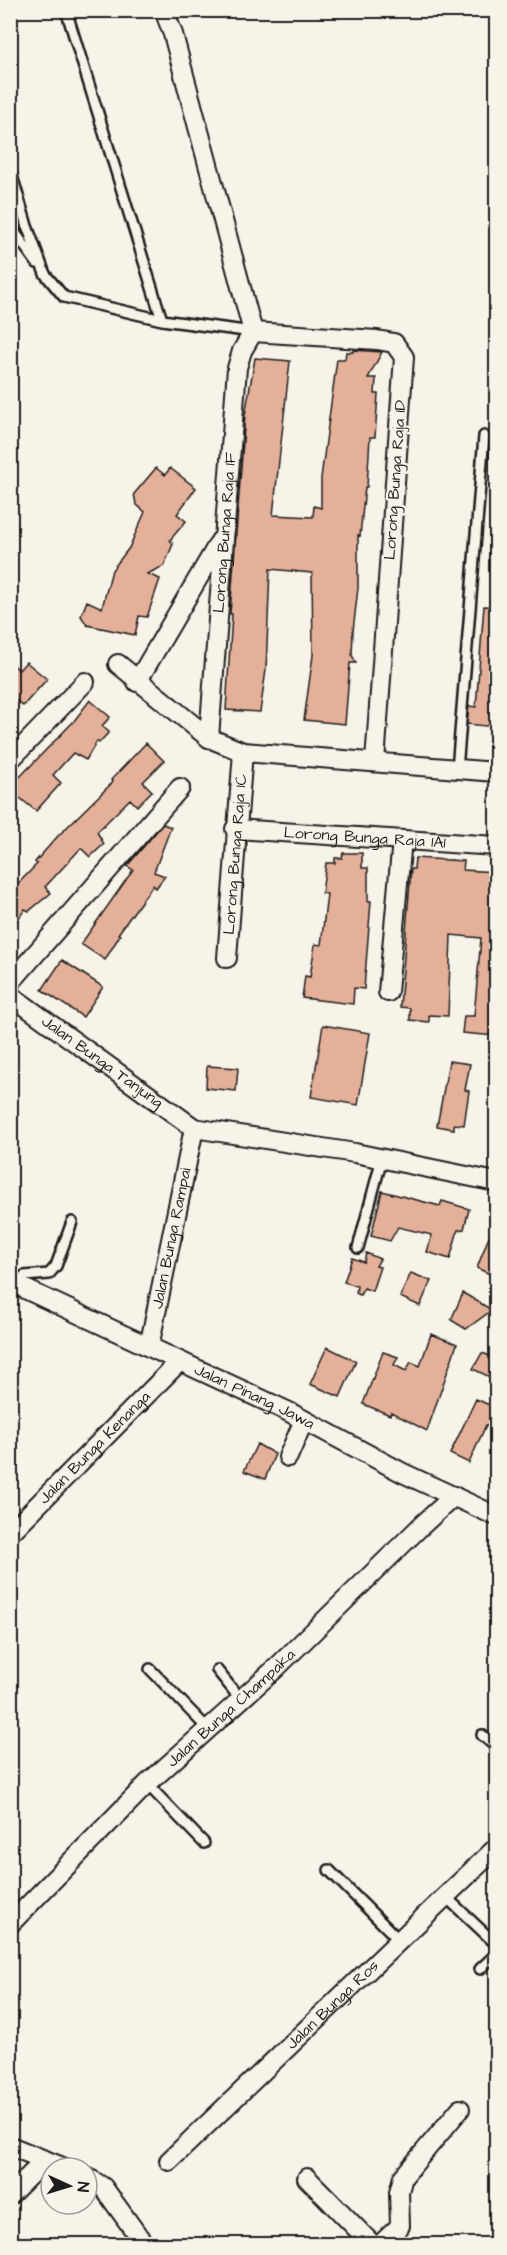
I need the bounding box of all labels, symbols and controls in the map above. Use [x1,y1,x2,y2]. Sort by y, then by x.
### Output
street label: Lorong Bunga Raja 1D [378,399,413,561]
street label: Lorong Bunga Raja 1F [208,452,242,614]
street label: Lorong Bunga Raja 1C [218,773,252,936]
street label: Lorong Bunga Raja 1A1 [283,821,446,854]
street label: Jalan Bunga Tanjung [37,1010,168,1114]
street label: Jalan Bunga Rampai [146,1165,197,1311]
street label: Jalan Pinang Jawa [191,1358,319,1435]
street label: Jalan Bunga Kenanga [34,1386,155,1509]
street label: Jalan Bunga Champaka [162,1644,300,1772]
street label: Jalan Bunga Ros [281,1955,383,2054]
north arrow [39,2156,99,2216]
text: N [72,2181,94,2193]

